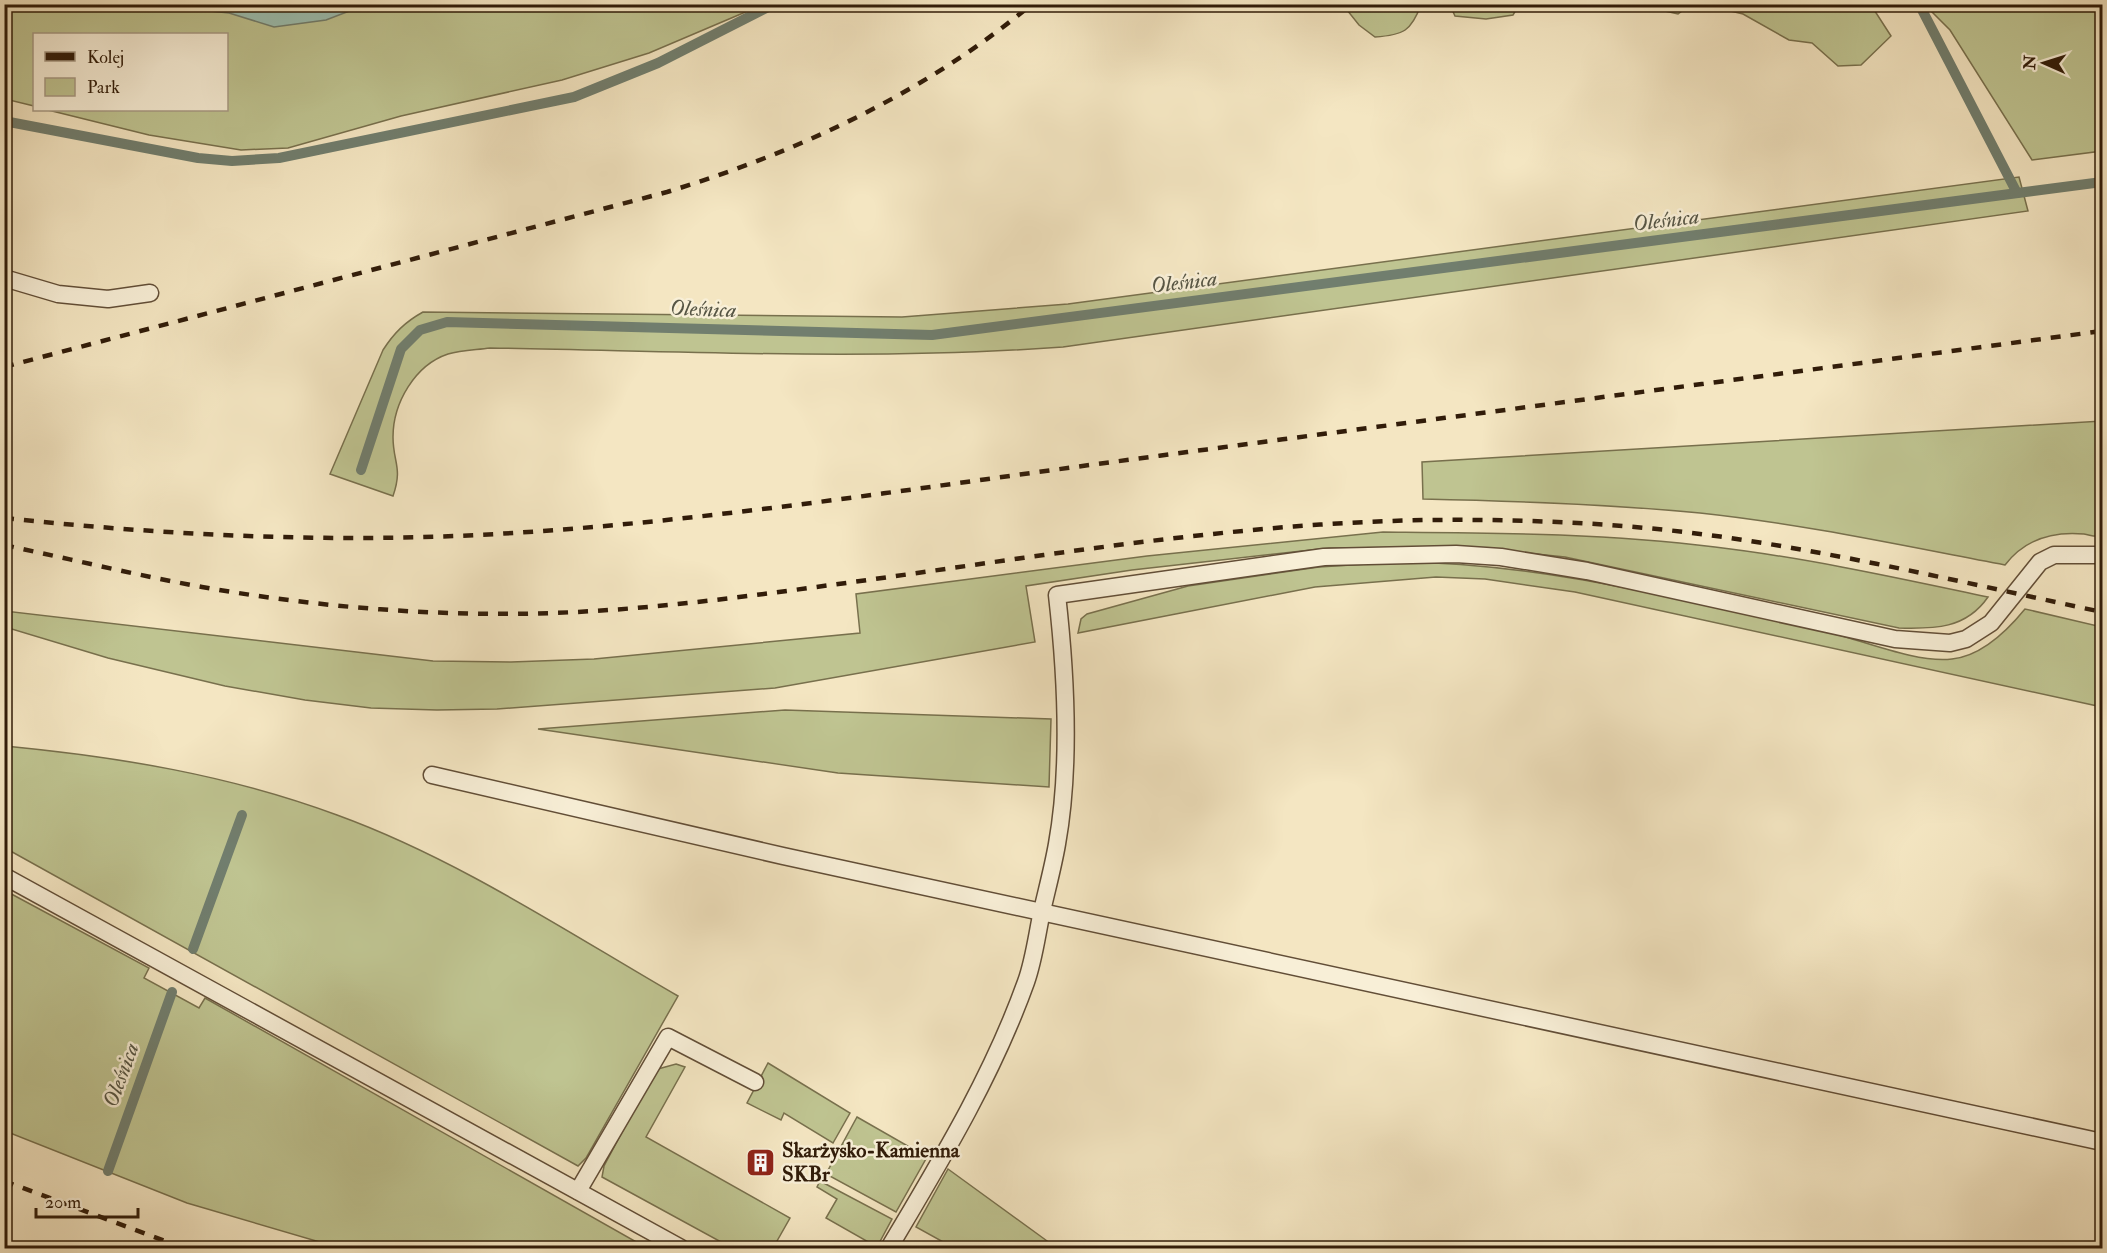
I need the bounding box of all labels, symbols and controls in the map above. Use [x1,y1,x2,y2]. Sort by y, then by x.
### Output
legend [33,33,228,111]
north arrow [2014,33,2074,93]
text: Kolej [87,46,124,69]
text: N [2020,54,2040,71]
text: Park [87,76,120,99]
water label: Oleśnica [1631,202,1701,238]
water label: Oleśnica [1149,264,1219,300]
water label: Oleśnica [669,294,737,324]
water label: Oleśnica [96,1039,146,1111]
place label: Skarżysko-Kamienna SKBr [782,1137,961,1188]
building icon: Skarżysko-Kamienna SKBr [745,1146,777,1178]
scale bar [36,1181,138,1219]
text: 20 m [45,1191,81,1214]

